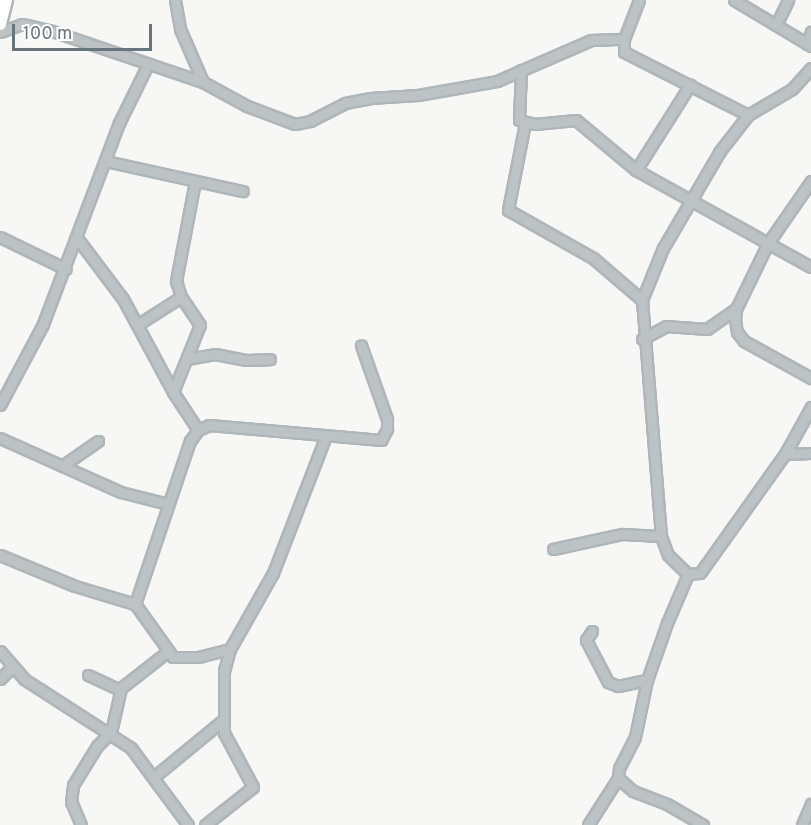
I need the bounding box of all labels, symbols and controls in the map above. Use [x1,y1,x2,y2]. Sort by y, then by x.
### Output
scale bar [15,12,154,50]
text: 100 m [23,23,72,46]

